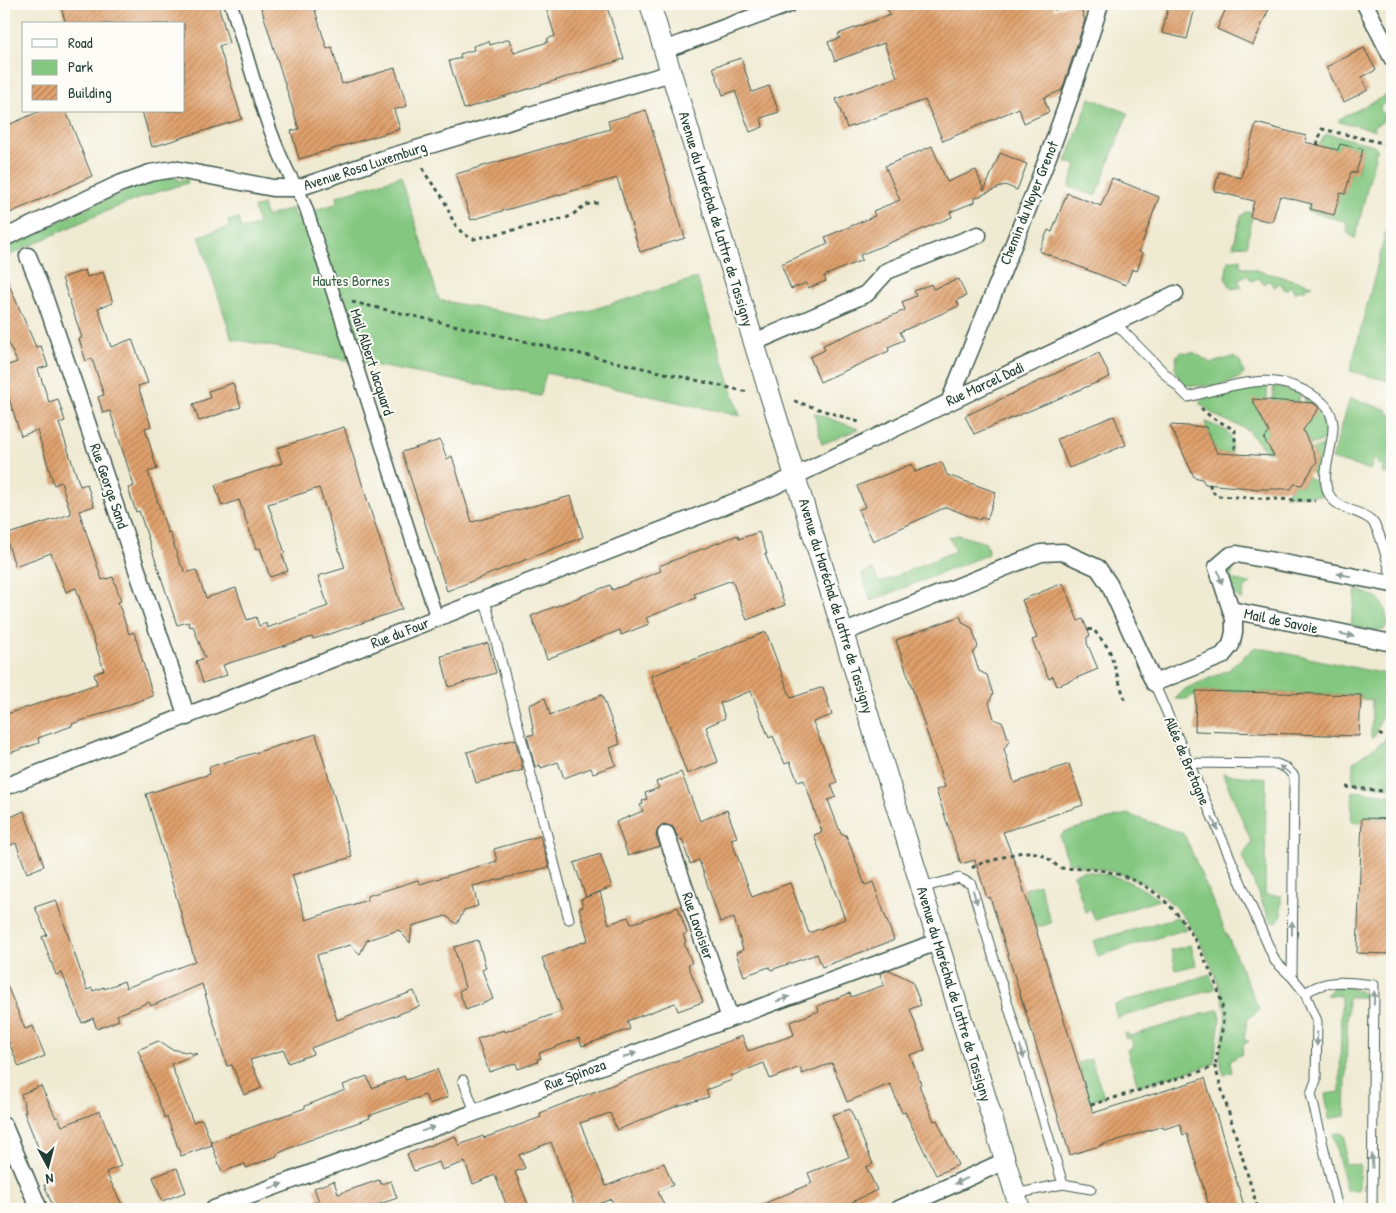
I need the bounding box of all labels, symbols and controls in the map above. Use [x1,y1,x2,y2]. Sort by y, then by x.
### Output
legend [22,22,185,112]
text: Road [68,32,93,53]
text: Park [68,56,93,77]
text: Building [68,82,112,103]
street label: Avenue du Maréchal de Lattre de Tassigny [674,109,759,329]
street label: Avenue Rosa Luxemburg [300,136,430,195]
street label: Chemin du Noyer Grenot [994,137,1063,268]
park label: Hautes Bornes [312,270,390,291]
street label: Mail Albert Jacquard [345,306,400,418]
street label: Rue Marcel Dadi [942,356,1027,411]
street label: Rue George Sand [85,440,134,531]
street label: Avenue du Maréchal de Lattre de Tassigny [794,496,879,716]
one-way arrow [1216,570,1224,585]
one-way arrow [1337,571,1352,579]
street label: Mail de Savoie [1242,602,1320,639]
street label: Rue du Four [368,612,432,653]
one-way arrow [1340,631,1356,639]
street label: Allée de Bretagne [1159,713,1216,808]
one-way arrow [1278,765,1292,775]
one-way arrow [1211,817,1219,831]
street label: Avenue du Maréchal de Lattre de Tassigny [912,884,997,1104]
street label: Rue Lavoisier [677,889,720,963]
one-way arrow [971,889,979,904]
one-way arrow [1288,920,1296,936]
one-way arrow [1370,990,1378,1006]
one-way arrow [775,995,790,1002]
one-way arrow [1313,1031,1321,1047]
one-way arrow [1019,1044,1027,1059]
one-way arrow [623,1051,638,1059]
street label: Rue Spinoza [541,1054,609,1095]
one-way arrow [421,1125,436,1132]
north arrow [22,1140,72,1190]
one-way arrow [1368,1152,1376,1168]
text: N [44,1170,55,1189]
one-way arrow [954,1178,968,1186]
one-way arrow [269,1182,284,1190]

